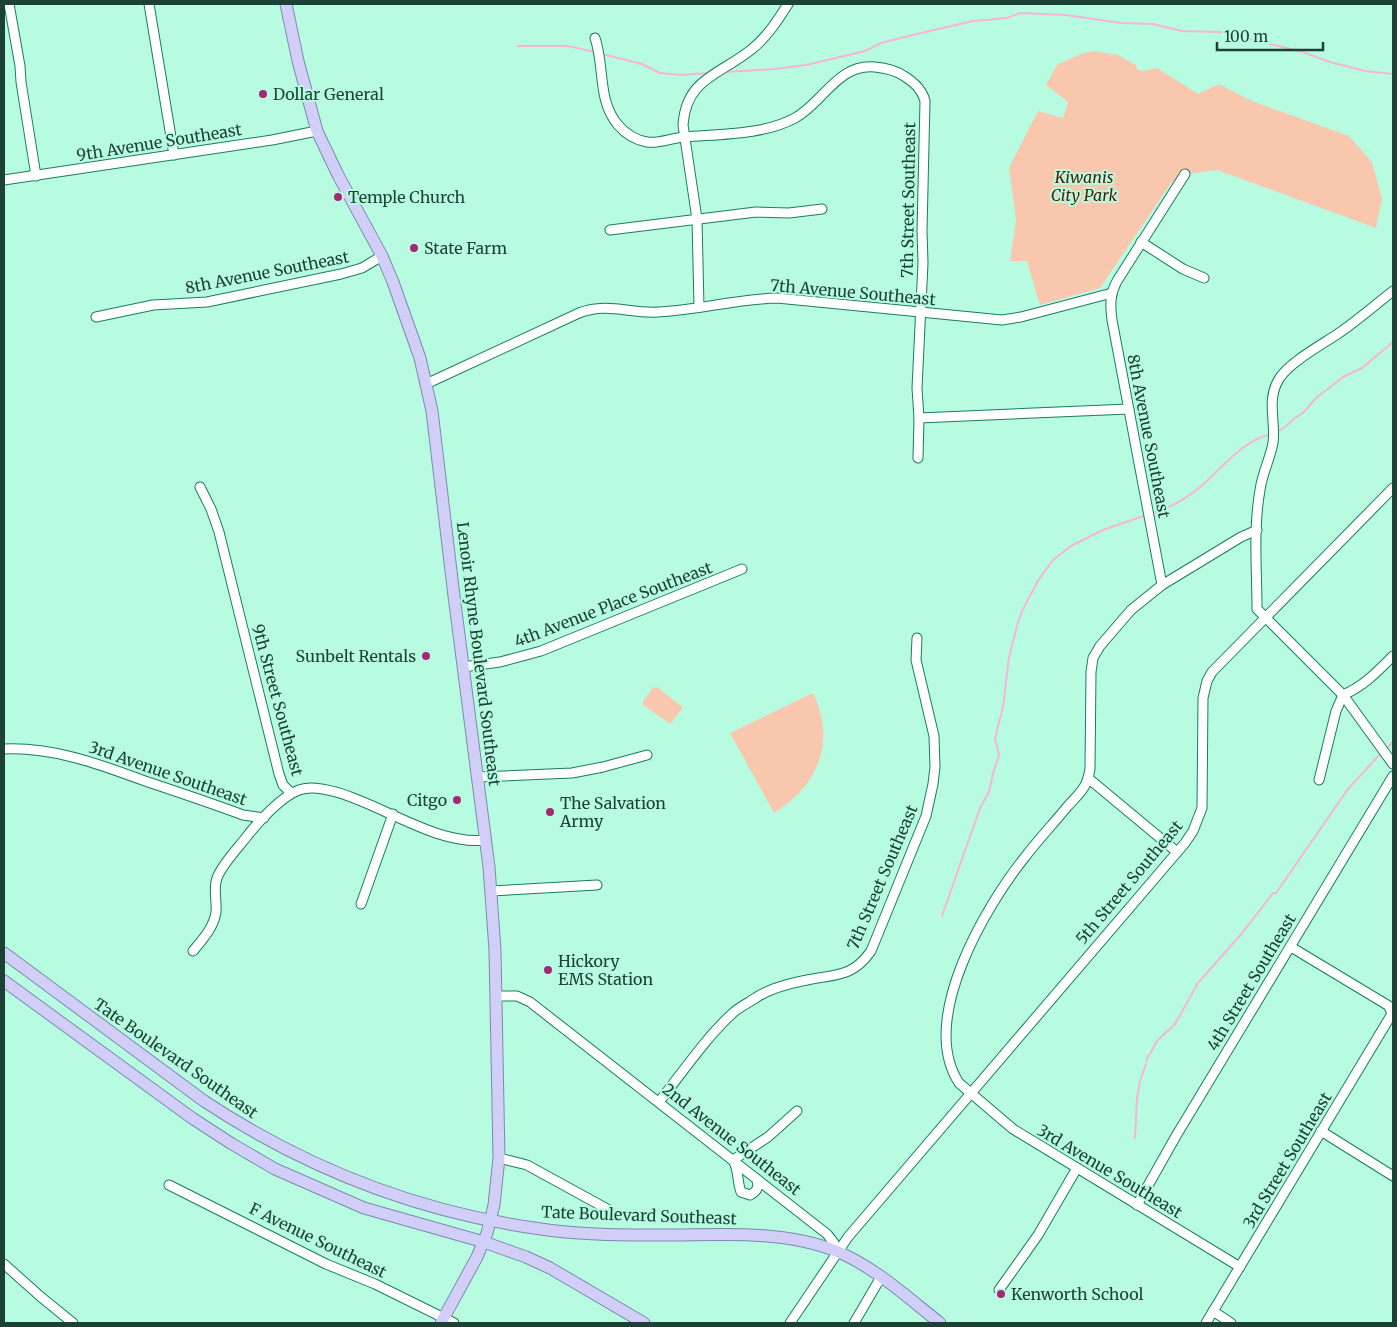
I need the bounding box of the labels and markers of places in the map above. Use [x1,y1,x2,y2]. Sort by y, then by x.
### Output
place label: Dollar General [273,84,384,104]
marker: Dollar General [257,88,269,100]
place label: Temple Church [348,187,465,207]
marker: Temple Church [332,191,344,203]
place label: State Farm [424,238,507,258]
marker: State Farm [408,242,420,254]
place label: Sunbelt Rentals [296,646,416,666]
marker: Sunbelt Rentals [420,650,432,662]
place label: Citgo [407,790,447,810]
place label: The Salvation Army [559,793,666,831]
marker: Citgo [451,794,463,806]
marker: The Salvation Army [544,806,556,818]
place label: Hickory EMS Station [558,951,653,989]
marker: Hickory EMS Station [542,964,554,976]
place label: Kenworth School [1011,1284,1143,1304]
marker: Kenworth School [995,1288,1007,1300]

